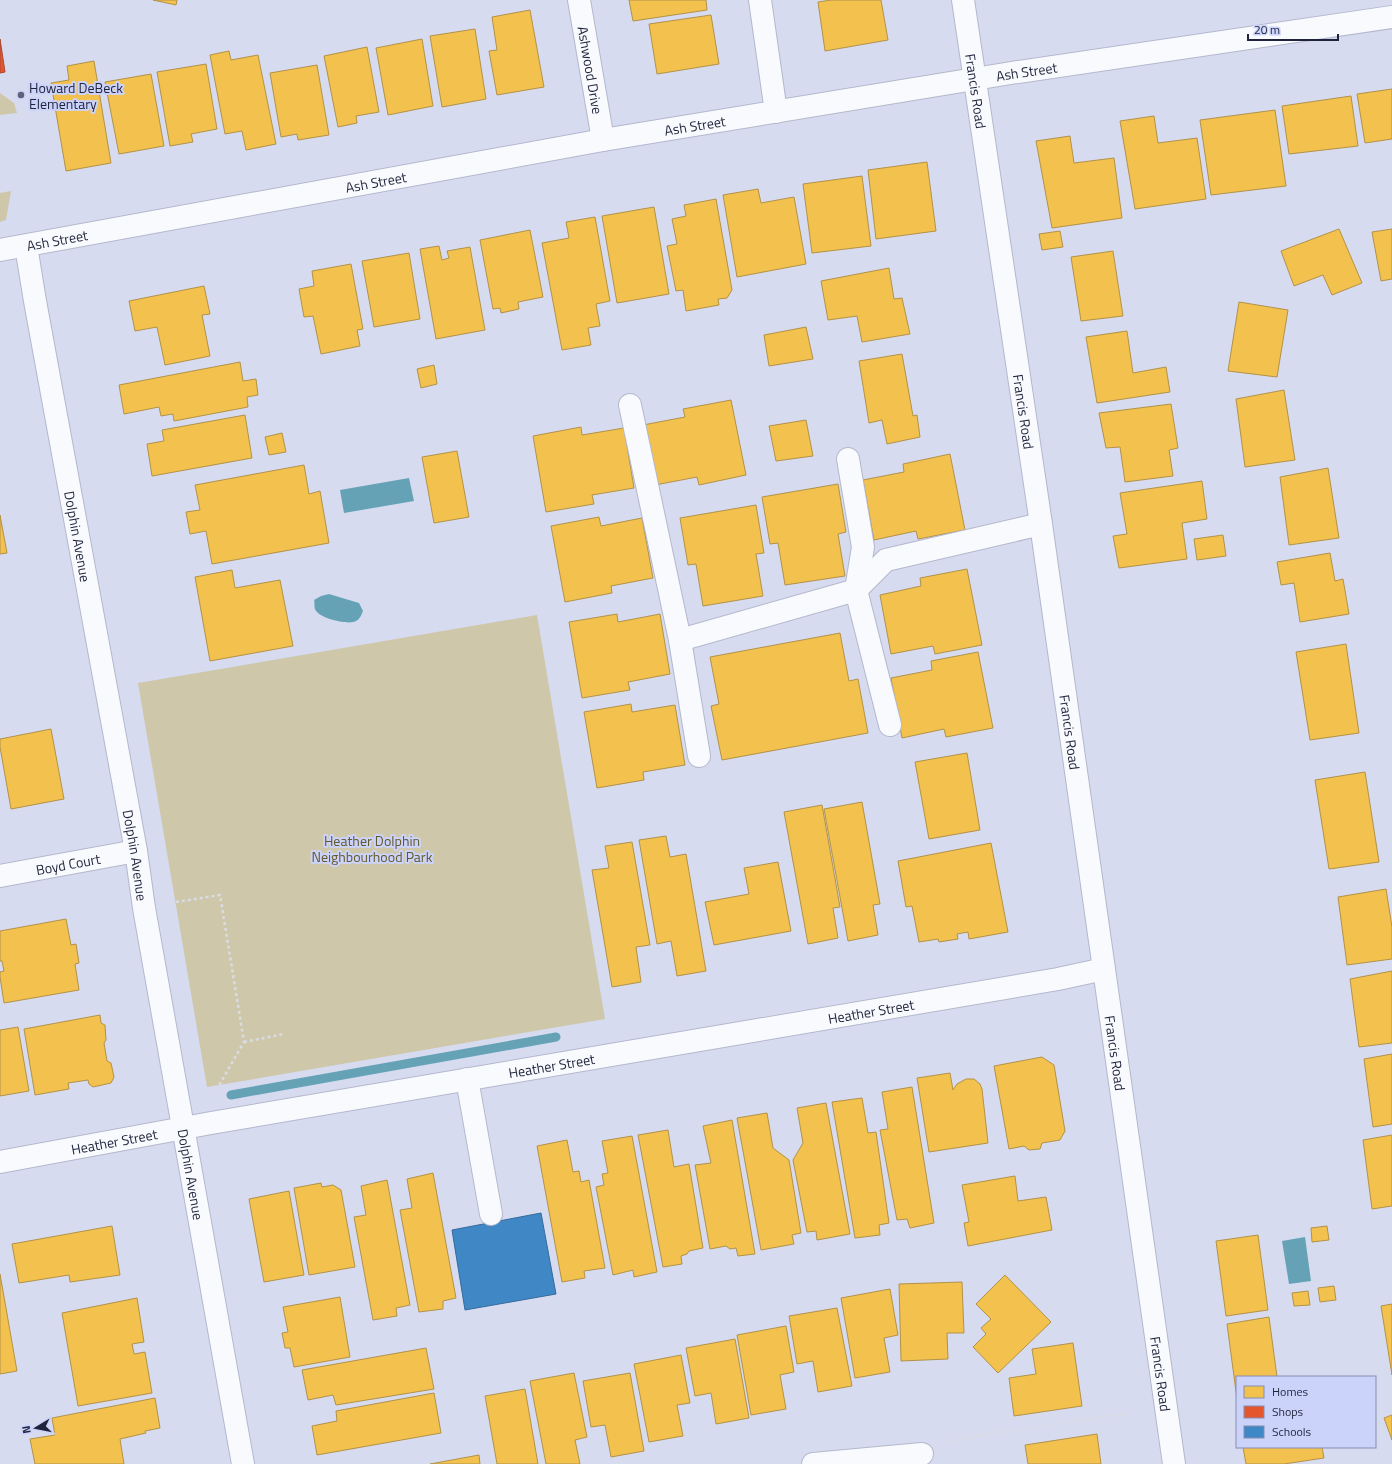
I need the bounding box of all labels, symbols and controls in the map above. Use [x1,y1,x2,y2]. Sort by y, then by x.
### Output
scale bar [1248,16,1338,42]
text: 20 m [1254,20,1280,39]
street label: Ashwood Drive [573,24,609,116]
street label: Francis Road [961,52,992,130]
street label: Ash Street [994,56,1059,86]
place label: Howard DeBeck Elementary [29,77,123,114]
marker: Howard DeBeck Elementary [16,90,26,100]
street label: Ash Street [663,110,727,140]
street label: Ash Street [344,166,408,197]
street label: Ash Street [25,224,89,255]
street label: Francis Road [1008,373,1040,450]
street label: Dolphin Avenue [60,489,97,584]
street label: Francis Road [1055,693,1086,771]
street label: Dolphin Avenue [118,808,153,902]
park label: Heather Dolphin Neighbourhood Park [312,830,433,867]
street label: Boyd Court [34,847,102,880]
street label: Heather Street [826,993,916,1028]
street label: Francis Road [1100,1014,1132,1092]
street label: Heather Street [507,1047,596,1083]
street label: Heather Street [69,1123,159,1159]
street label: Dolphin Avenue [173,1127,210,1222]
street label: Francis Road [1146,1335,1177,1413]
legend [1236,1376,1376,1448]
text: Homes [1272,1382,1308,1401]
text: Shops [1272,1402,1304,1421]
north arrow [16,1408,56,1448]
text: Schools [1272,1422,1312,1441]
text: N [18,1425,35,1435]

